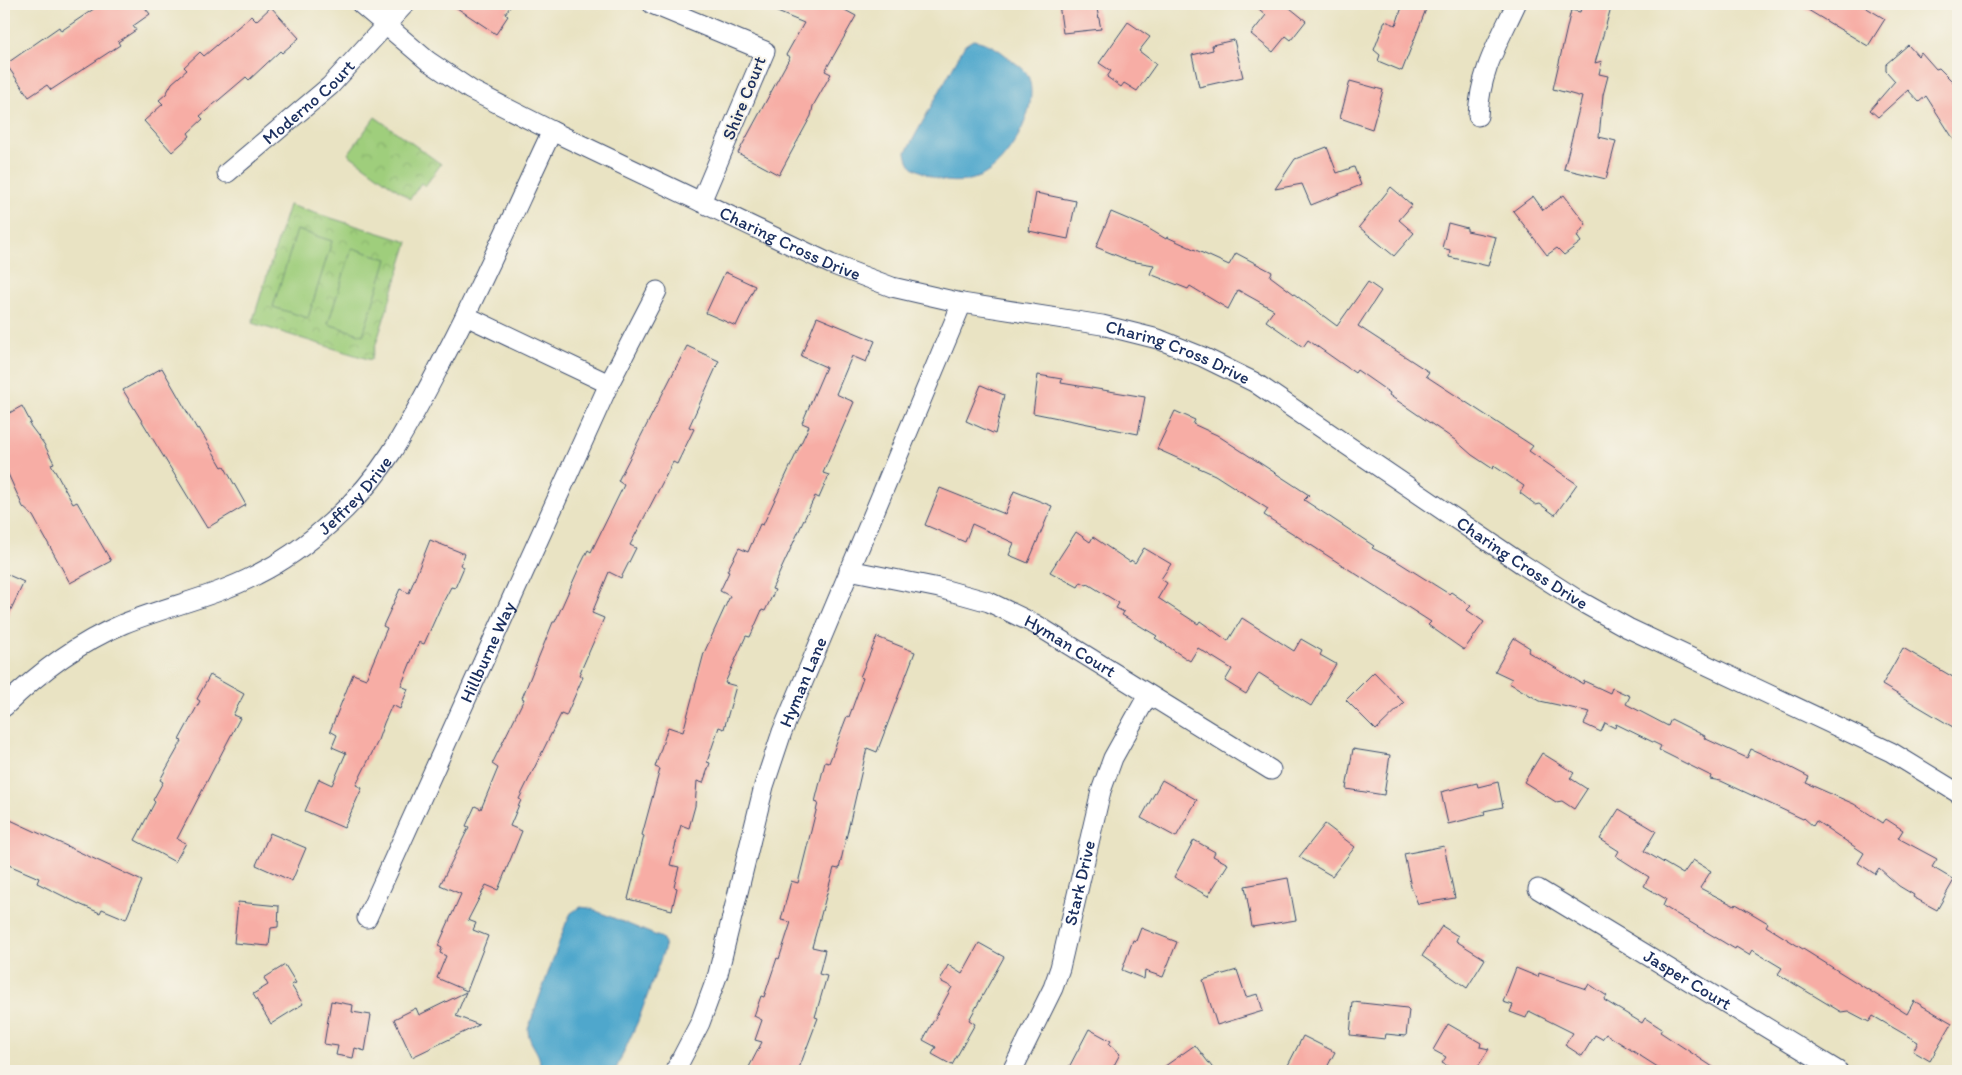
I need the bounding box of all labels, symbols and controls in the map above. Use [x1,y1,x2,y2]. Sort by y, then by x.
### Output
street label: Shire Court [717,53,771,143]
street label: Moderno Court [258,55,360,149]
street label: Charing Cross Drive [716,201,864,285]
street label: Charing Cross Drive [1103,315,1254,389]
street label: Jeffrey Drive [314,452,397,540]
street label: Charing Cross Drive [1452,512,1592,614]
street label: Hillburne Way [455,598,520,706]
street label: Hyman Court [1021,610,1120,683]
street label: Hyman Lane [774,634,832,730]
street label: Stark Drive [1059,838,1100,928]
street label: Jasper Court [1640,945,1736,1015]

